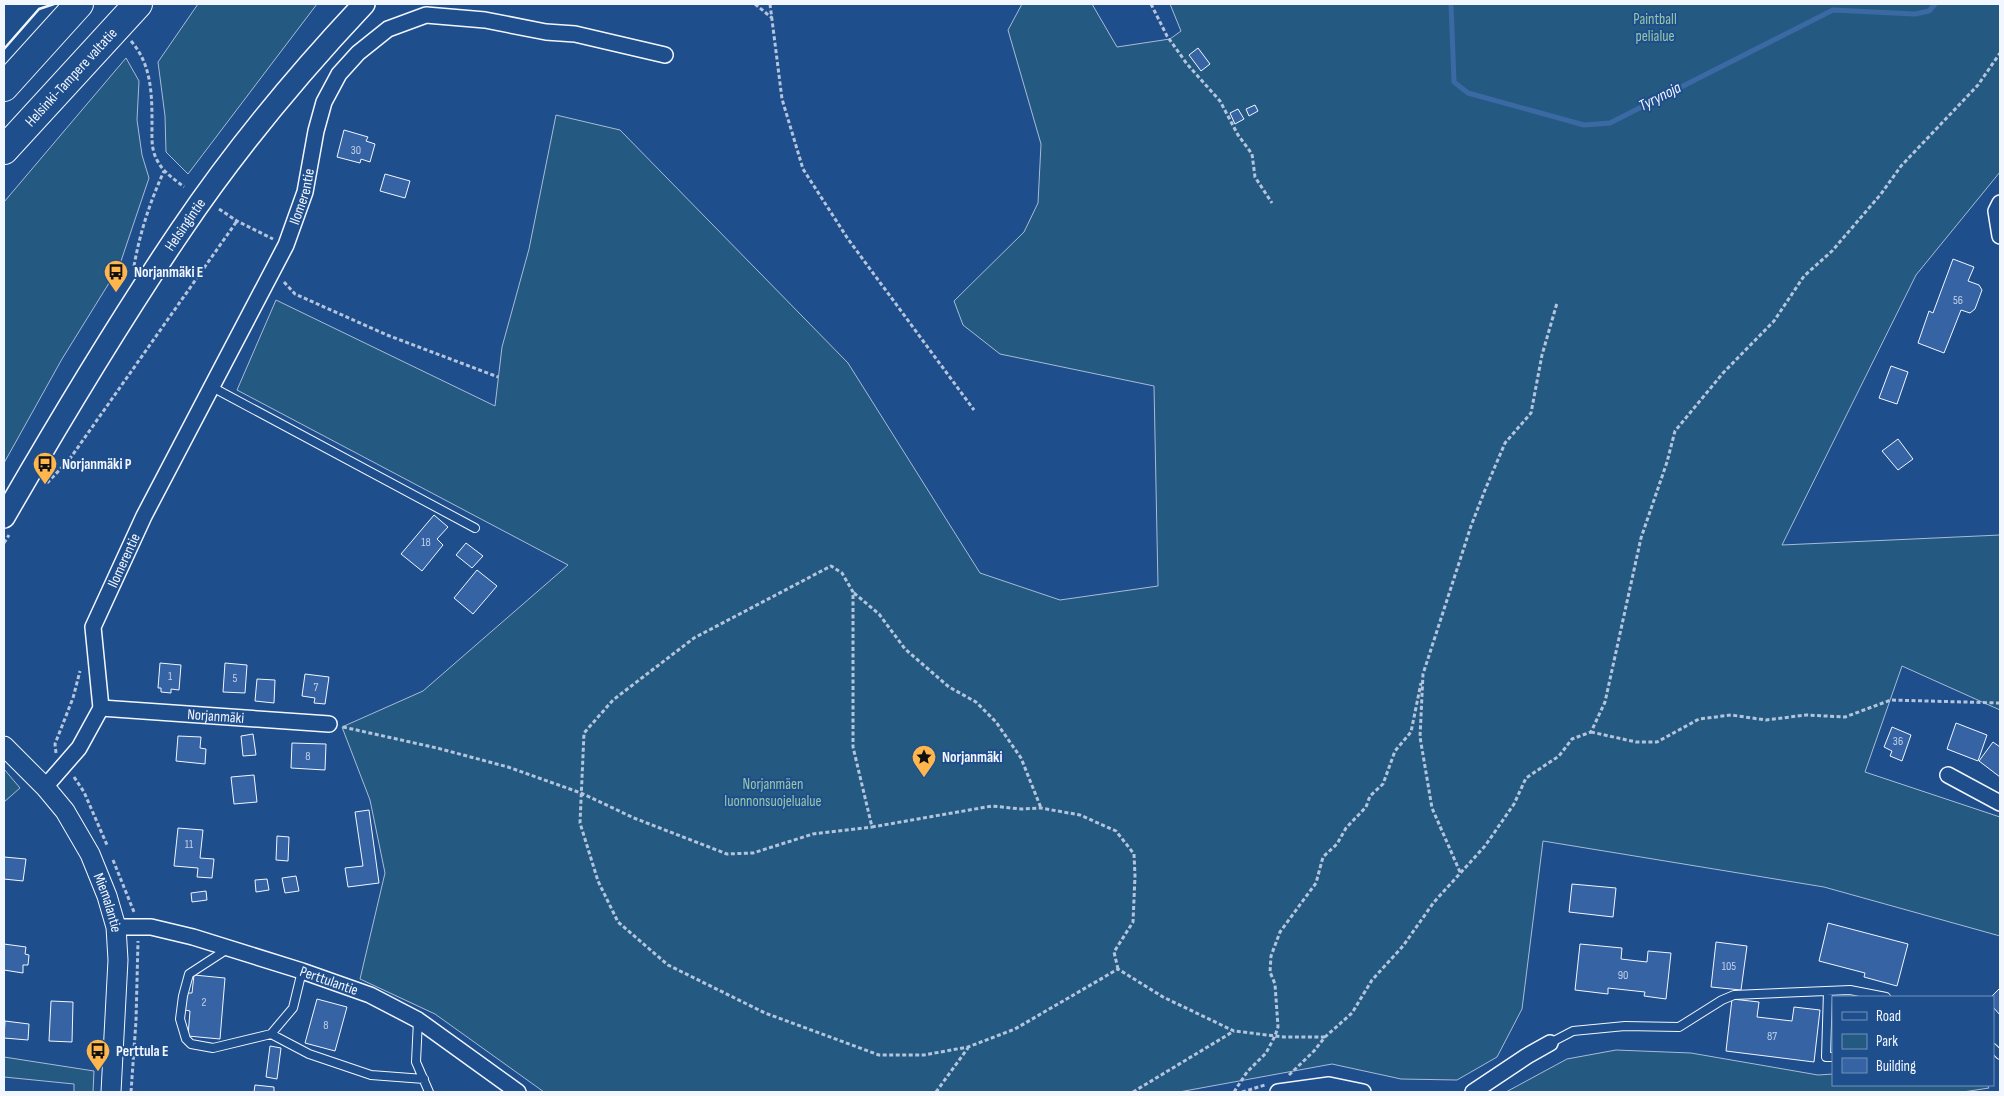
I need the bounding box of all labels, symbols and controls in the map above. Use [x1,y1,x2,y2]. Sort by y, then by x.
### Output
park label: Paintball pelialue [1633,10,1677,46]
street label: Helsinki-Tampere valtatie [21,24,121,130]
water label: Tyrynoja [1636,78,1685,116]
house number: 30 [351,143,361,158]
street label: Ilomerentie [285,167,319,227]
street label: Helsingintie [160,194,210,254]
bus stop icon: Norjanmäki E [103,259,129,293]
place label: Norjanmäki E [134,263,203,282]
house number: 56 [1953,293,1963,308]
bus stop icon: Norjanmäki P [32,451,58,485]
place label: Norjanmäki P [62,455,132,474]
street label: Ilomerentie [103,530,144,591]
house number: 18 [421,535,431,550]
house number: 1 [168,669,173,684]
house number: 5 [233,671,238,686]
house number: 7 [314,680,319,695]
street label: Norjanmäki [187,705,245,728]
house number: 36 [1893,734,1903,749]
place icon: Norjanmäki [911,744,937,778]
place label: Norjanmäki [942,748,1002,767]
house number: 8 [305,749,311,764]
park label: Norjanmäen luonnonsuojelualue [724,775,822,811]
house number: 11 [185,837,194,852]
street label: Miemalantie [89,870,126,933]
house number: 105 [1722,959,1736,974]
street label: Perttulantie [297,961,361,1000]
house number: 90 [1618,968,1628,983]
house number: 2 [202,995,207,1010]
legend [1832,996,1994,1086]
text: Road [1876,1007,1901,1026]
house number: 8 [323,1018,329,1033]
house number: 87 [1767,1029,1777,1044]
text: Park [1876,1032,1898,1051]
bus stop icon: Perttula E [85,1038,111,1072]
place label: Perttula E [116,1042,169,1061]
text: Building [1876,1057,1916,1076]

